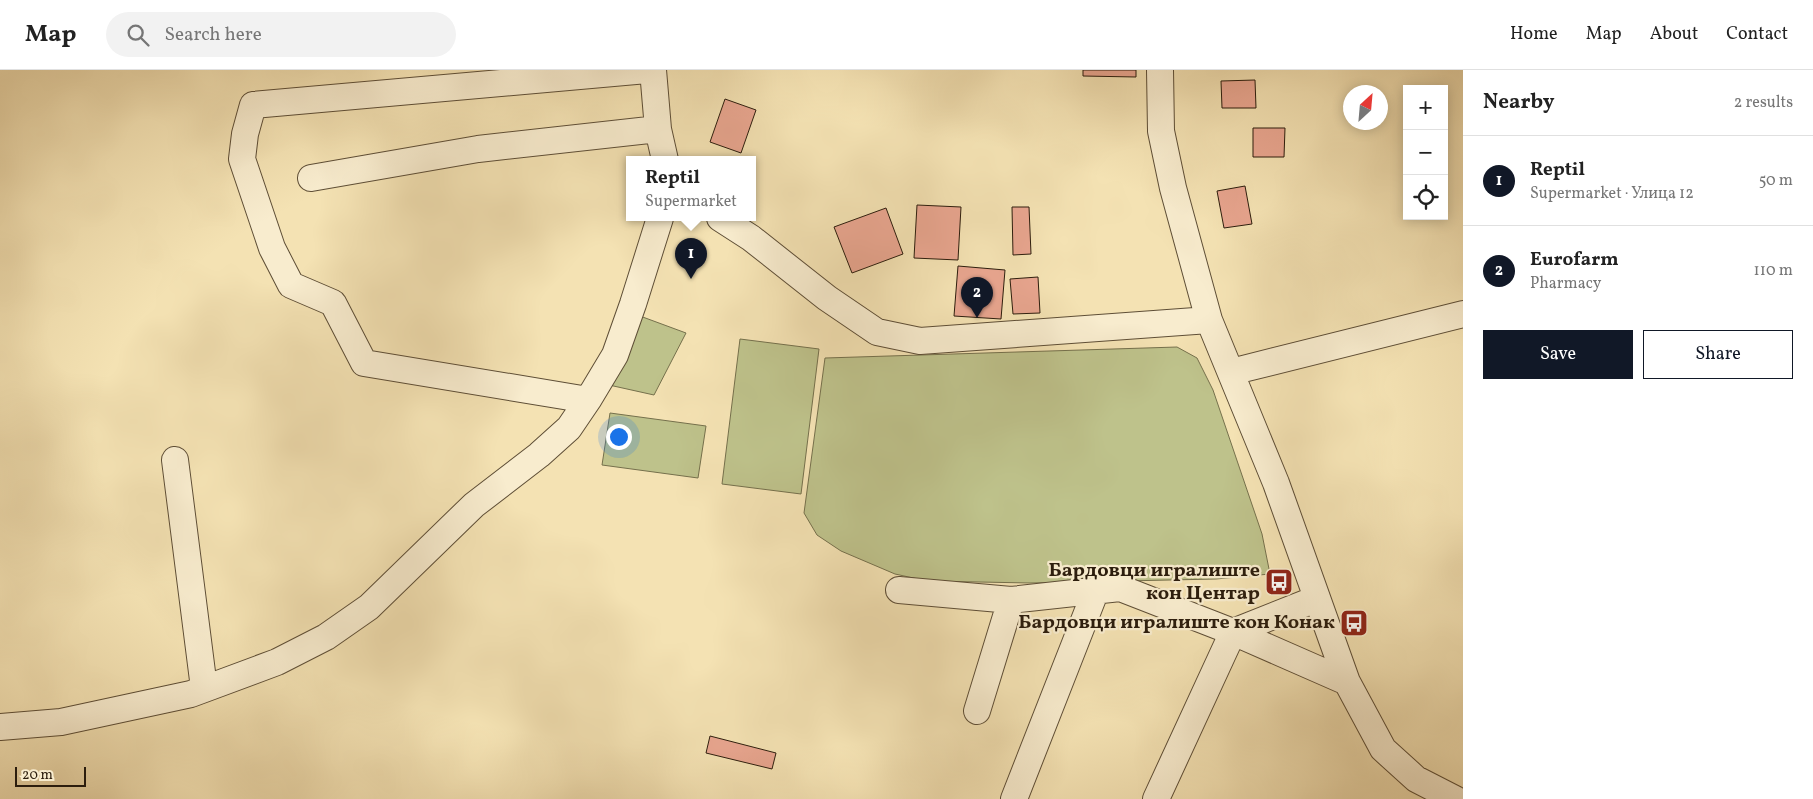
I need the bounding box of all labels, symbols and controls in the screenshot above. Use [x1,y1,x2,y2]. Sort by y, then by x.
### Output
search box [106,12,456,57]
text: Map [25,18,76,52]
icon: search [124,21,152,49]
text: Search here [164,22,262,48]
text: Home [1510,22,1558,47]
text: Map [1586,22,1622,47]
text: About [1650,22,1698,47]
text: Contact [1726,22,1788,47]
north arrow [1343,85,1388,130]
map controls [1403,85,1448,220]
button: + [1403,85,1448,130]
text: Nearby [1483,88,1554,117]
text: 2 results [1734,92,1793,114]
button: − [1403,130,1448,175]
popup [626,156,756,221]
text: Reptil [1530,157,1585,183]
text: Reptil [645,165,700,191]
text: 1 [1496,170,1502,192]
text: 50 m [1759,170,1793,192]
button: locate [1403,175,1448,220]
text: Supermarket · Улица 12 [1530,183,1694,205]
text: Supermarket [645,191,737,213]
pin: 1 [675,238,707,279]
text: Eurofarm [1530,247,1619,273]
text: 2 [1495,260,1503,282]
text: 110 m [1754,260,1793,282]
text: Pharmacy [1530,273,1601,295]
pin: 2 [961,277,993,318]
button: Save [1483,330,1633,379]
button: Share [1643,330,1793,379]
your location [606,424,632,450]
place label: Бардовци игралиште кон Центар [1048,557,1260,608]
bus stop icon: Бардовци игралиште кон Центар [1264,567,1294,597]
bus stop icon: Бардовци игралиште кон Конак [1339,608,1369,638]
place label: Бардовци игралиште кон Конак [1018,609,1335,637]
scale bar [15,764,86,787]
text: 20 m [22,766,53,785]

